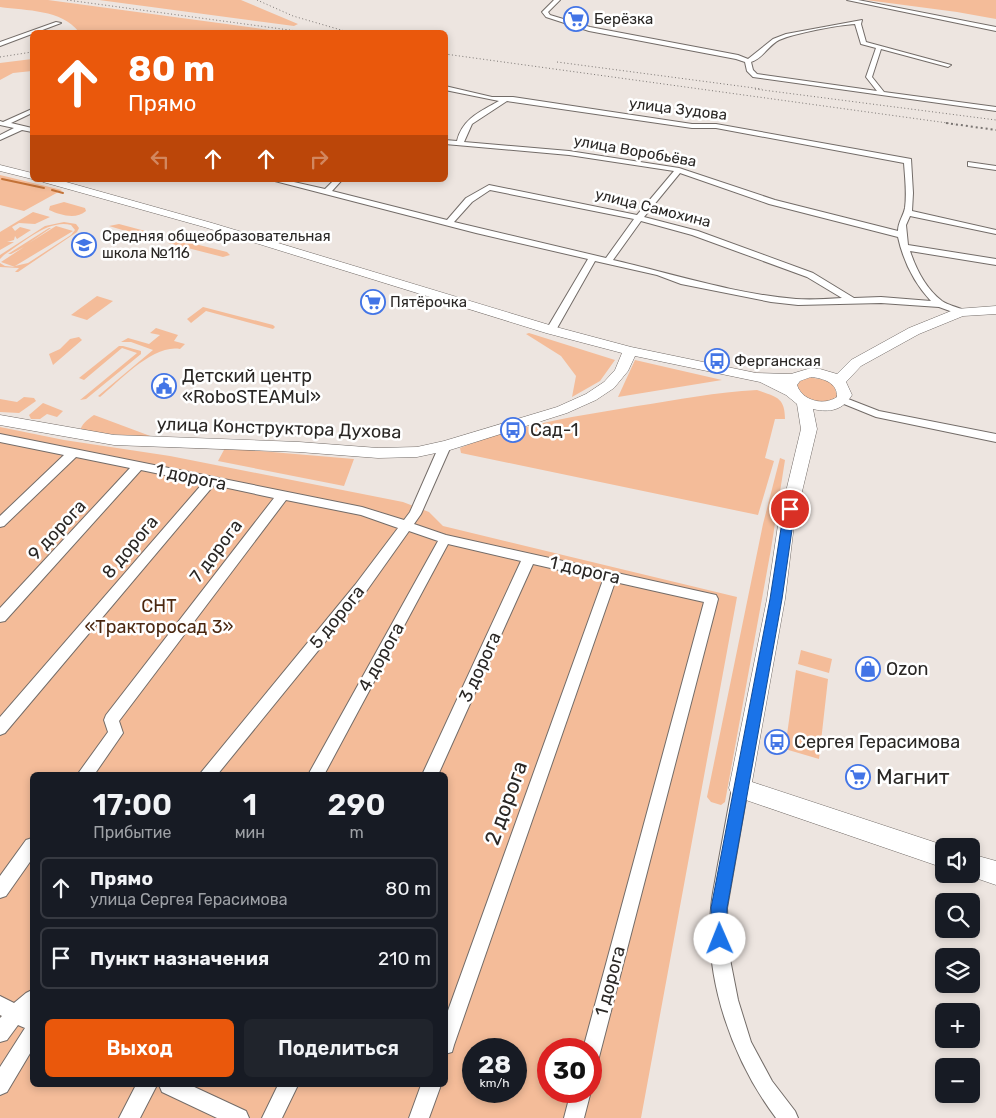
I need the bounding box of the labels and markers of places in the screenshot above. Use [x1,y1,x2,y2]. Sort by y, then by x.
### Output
supermarket icon: Берёзка [563,6,589,32]
place label: Берёзка [594,10,653,28]
place label: Средняя общеобразовательная школа №116 [102,227,331,262]
school or university icon: Средняя общеобразовательная школа №116 [71,232,97,258]
supermarket icon: Пятёрочка [360,289,386,315]
place label: Пятёрочка [390,293,467,311]
bus stop icon: Ферганская [704,348,730,374]
place label: Ферганская [734,352,821,370]
place label: Детский центр «RoboSTEAMul» [182,365,321,408]
public building icon: Детский центр «RoboSTEAMul» [151,373,177,399]
bus stop icon: Сад-1 [500,417,526,443]
place label: Сад-1 [530,419,578,441]
pin [769,488,811,530]
shop icon: Ozon [855,656,881,682]
place label: Ozon [886,658,928,680]
bus stop icon: Сергея Герасимова [764,729,790,755]
place label: Сергея Герасимова [794,731,960,753]
supermarket icon: Магнит [845,764,871,790]
place label: Магнит [876,764,950,789]

